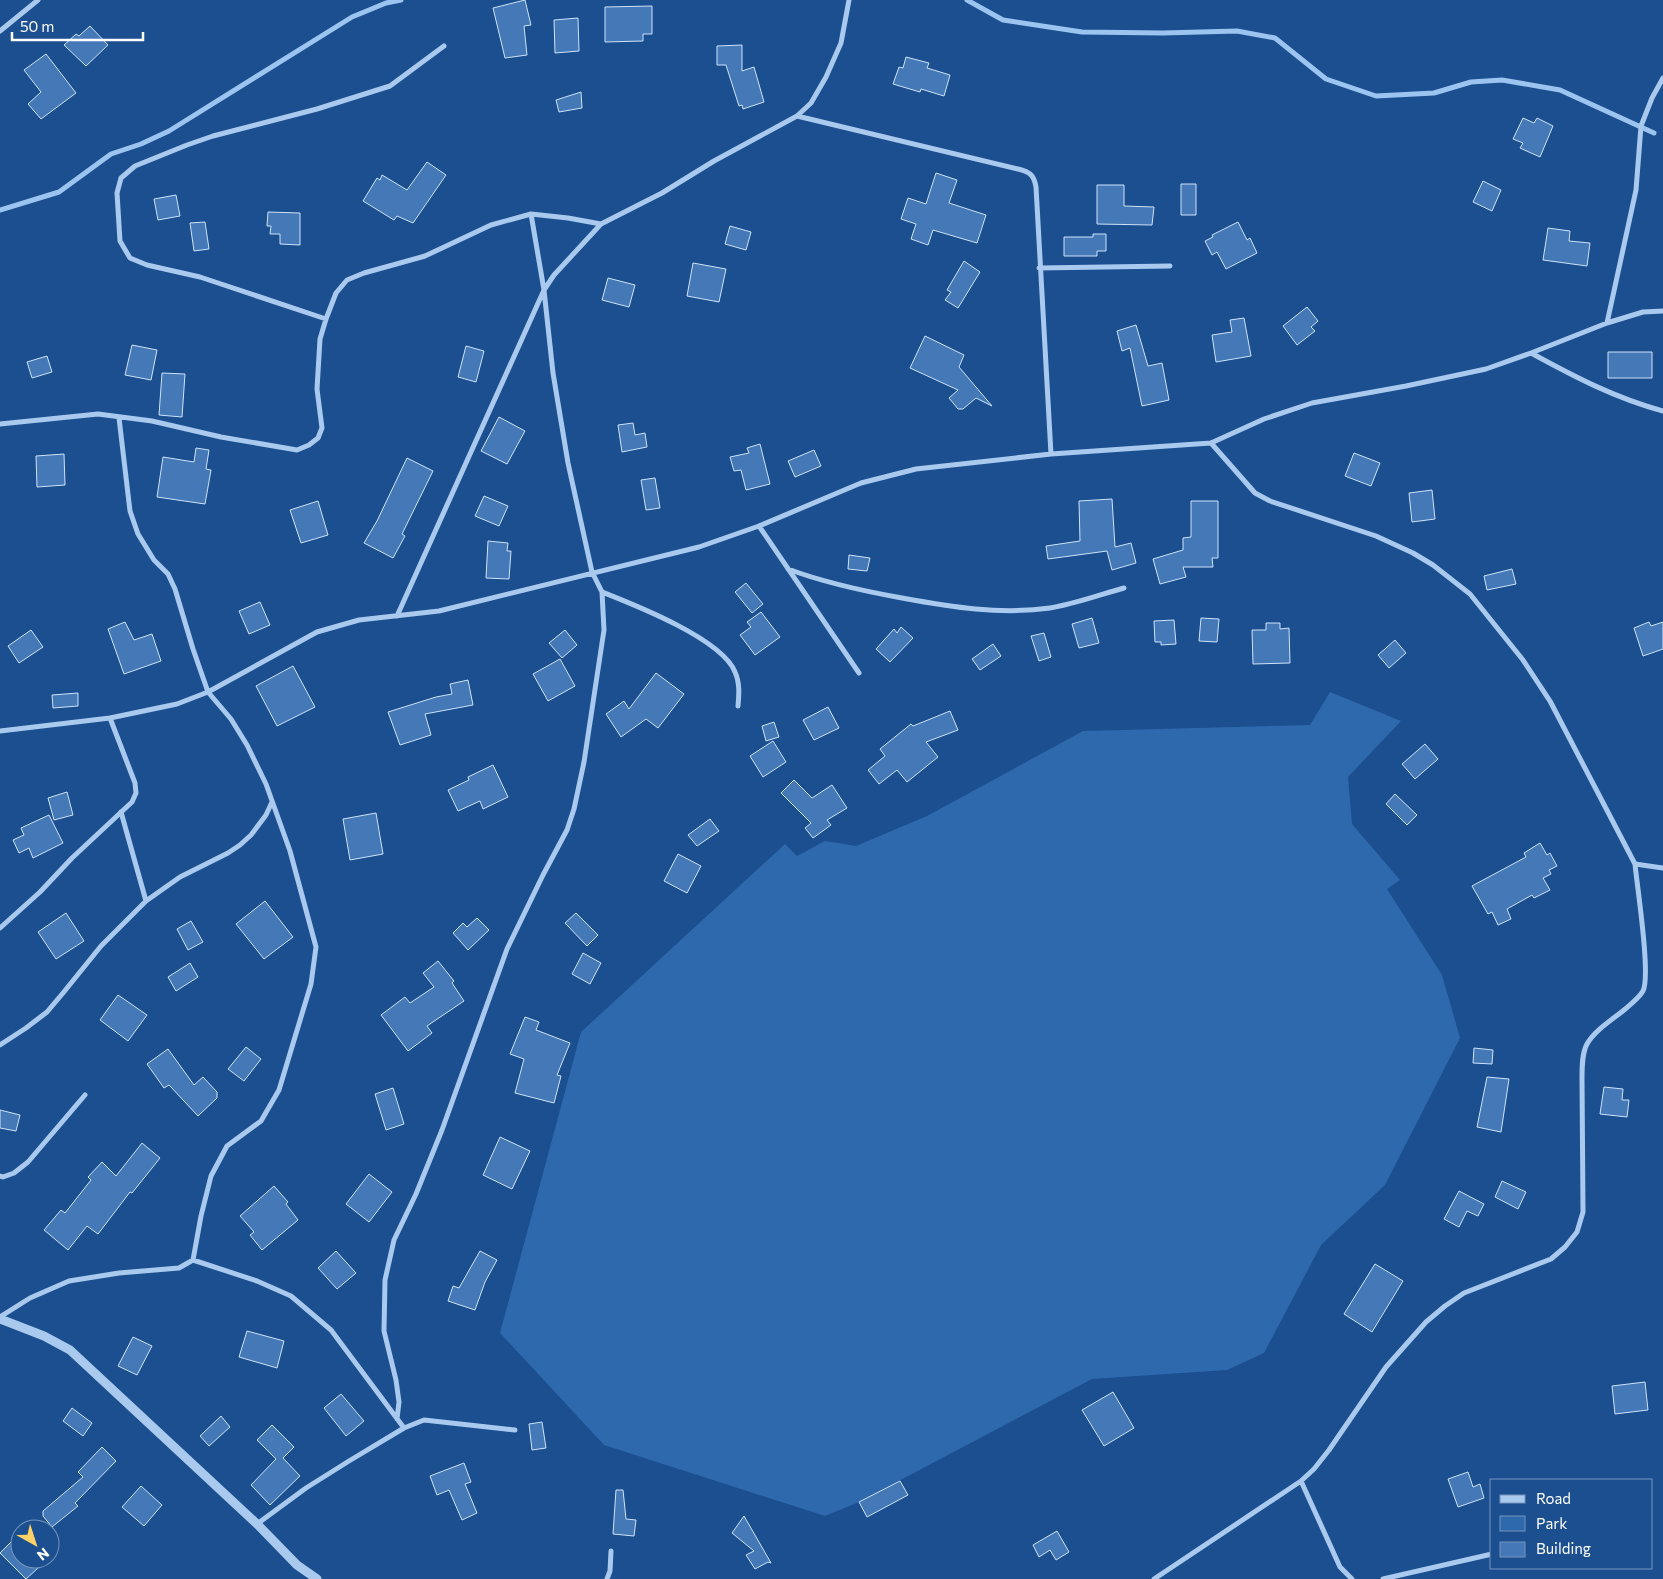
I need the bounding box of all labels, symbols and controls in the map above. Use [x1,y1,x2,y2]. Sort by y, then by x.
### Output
scale bar [12,10,144,42]
text: 50 m [20,17,54,35]
legend [1490,1479,1653,1569]
text: Road [1536,1489,1571,1507]
text: Park [1536,1514,1567,1532]
north arrow [10,1519,60,1569]
text: Building [1536,1539,1591,1557]
text: N [34,1545,53,1564]

